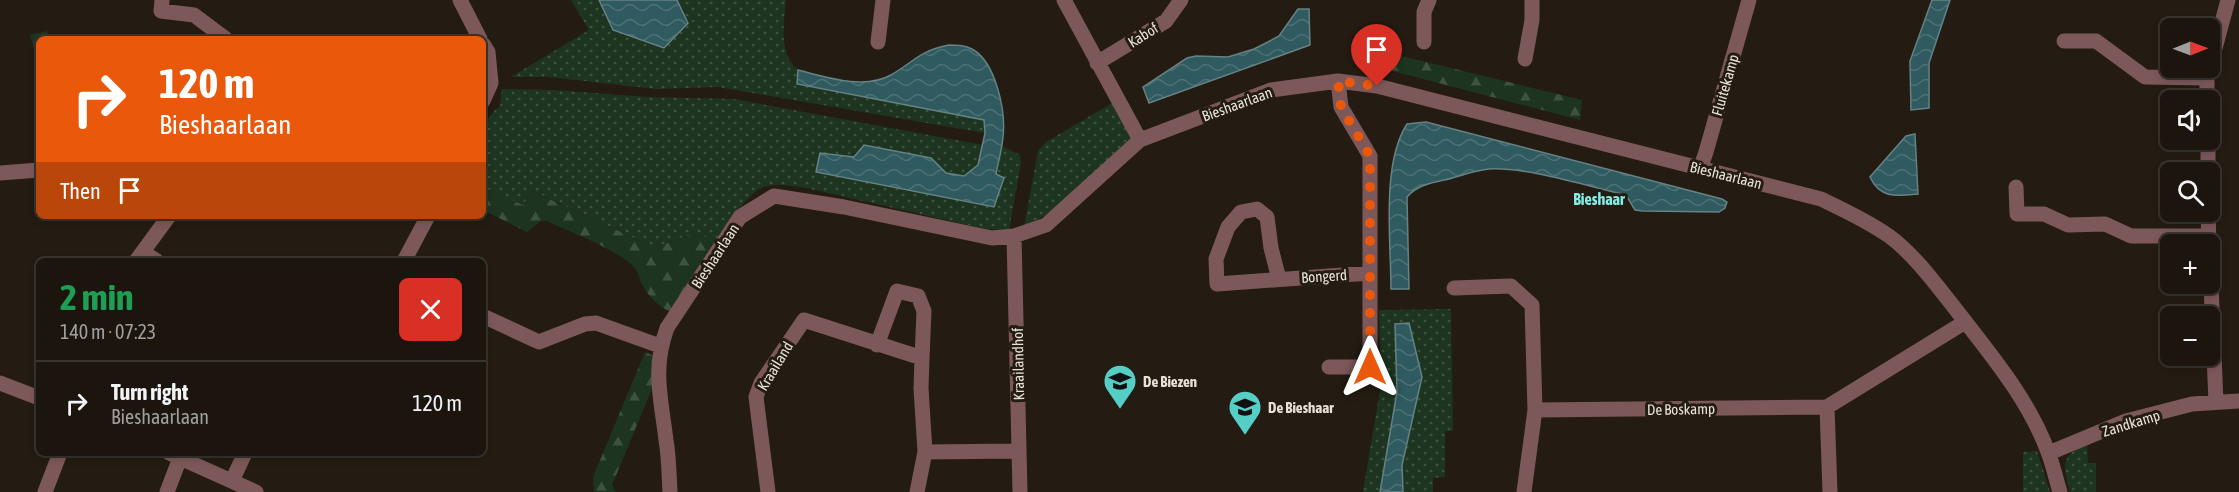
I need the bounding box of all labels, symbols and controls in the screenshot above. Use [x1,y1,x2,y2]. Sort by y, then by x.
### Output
north arrow [2160,18,2220,78]
map controls [2160,18,2220,366]
street label: Kabof [1125,19,1161,51]
pin [1351,24,1402,86]
icon: arrive [1360,33,1393,66]
street label: Fluitekamp [1708,52,1742,118]
text: 120 m [159,59,254,107]
icon: right [60,60,138,138]
street label: Bieshaarlaan [1200,83,1274,125]
button: sound [2160,90,2220,150]
text: Bieshaarlaan [159,109,291,140]
street label: Bieshaarlaan [1688,158,1764,192]
button: search [2160,162,2220,222]
icon: arrive [113,174,146,207]
text: Then [60,178,101,204]
district label: Bieshaar [1573,190,1625,208]
street label: Bieshaarlaan [688,221,742,291]
button: + [2160,234,2220,294]
street label: Bongerd [1300,266,1348,286]
text: 2 min [60,276,134,318]
button: close [399,278,462,341]
button: − [2160,306,2220,366]
text: 140 m · 07:23 [60,320,156,343]
street label: Kraailandhof [1009,328,1027,400]
position arrow [1338,335,1402,399]
street label: Kraailand [754,338,796,394]
school or university icon: De Biezen [1102,363,1138,410]
place label: De Biezen [1143,373,1197,390]
text: Turn right [111,379,188,405]
icon: right [60,387,93,420]
school or university icon: De Bieshaar [1227,389,1263,436]
text: 120 m [412,390,462,416]
place label: De Bieshaar [1268,399,1334,416]
street label: De Boskamp [1647,400,1715,418]
text: Bieshaarlaan [111,405,209,428]
street label: Zandkamp [2100,406,2162,440]

